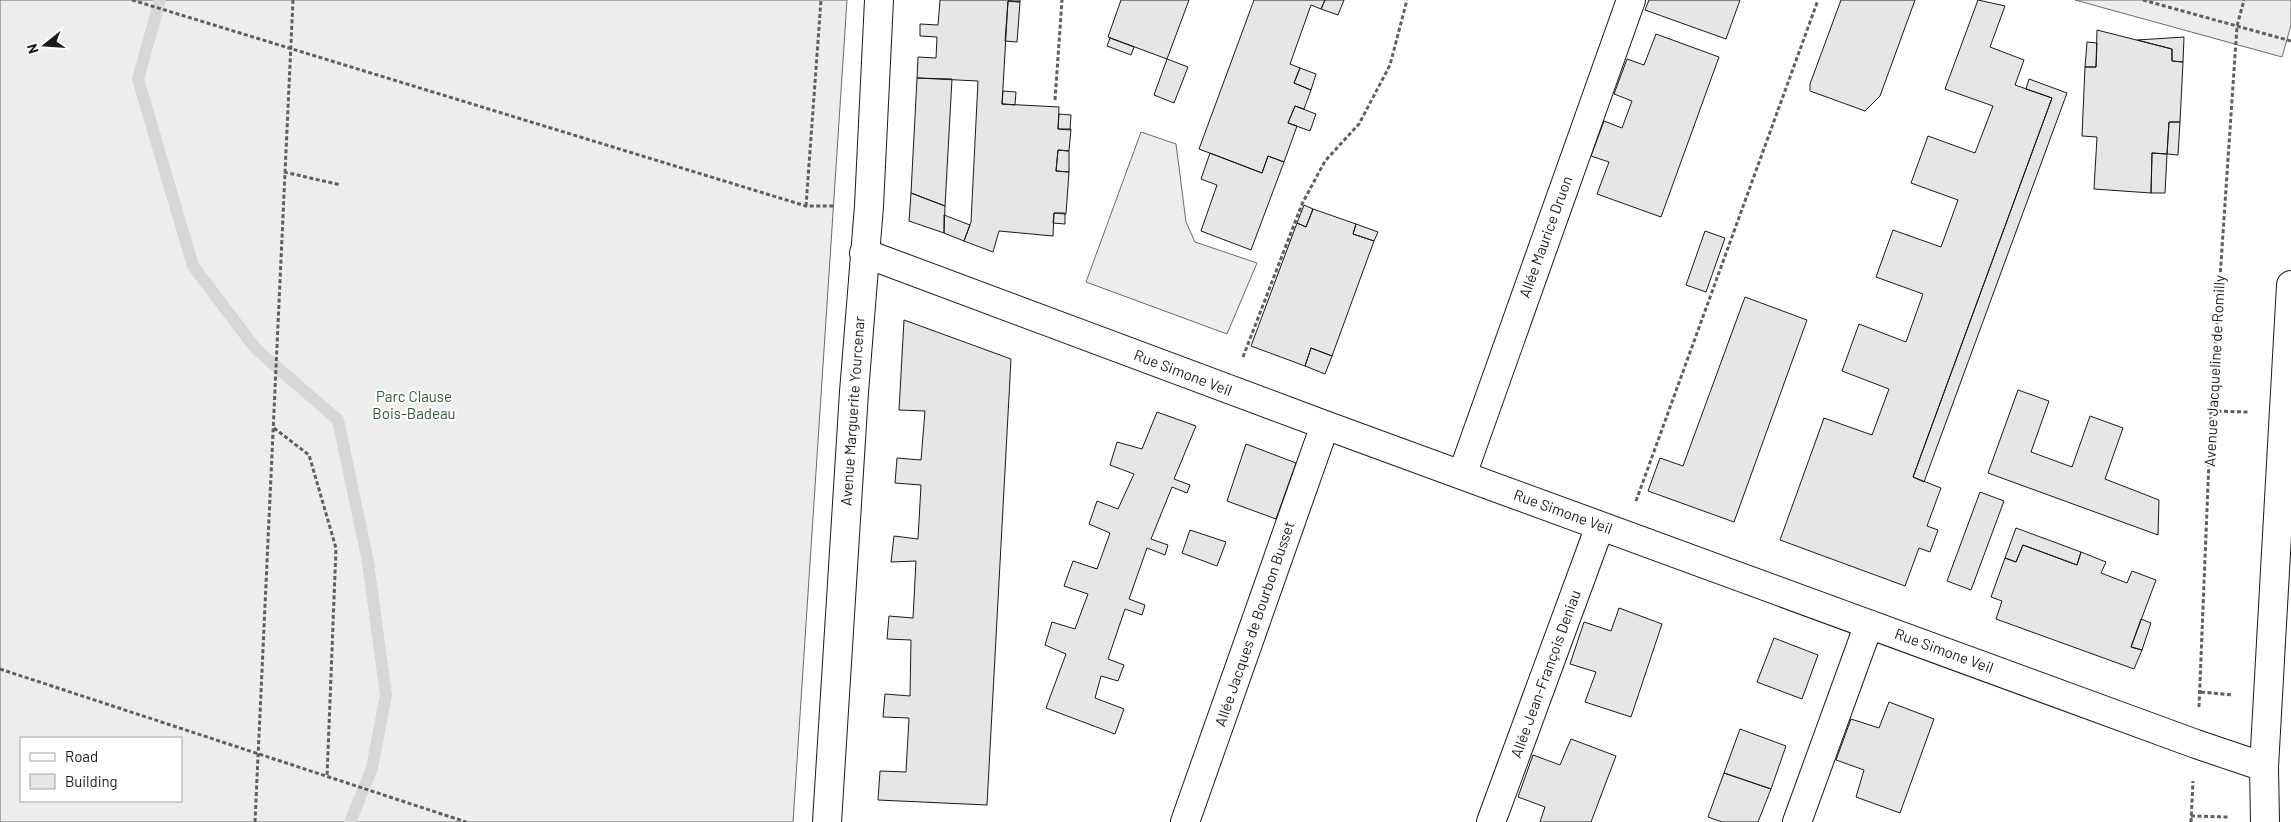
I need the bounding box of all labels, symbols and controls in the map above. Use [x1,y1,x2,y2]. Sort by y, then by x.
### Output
north arrow [20,20,70,70]
text: N [23,42,42,56]
street label: Allée Maurice Druon [1515,173,1575,300]
street label: Avenue Jacqueline de Romilly [2200,275,2228,467]
street label: Avenue Marguerite Yourcenar [836,315,868,506]
street label: Rue Simone Veil [1132,345,1235,399]
park label: Parc Clause Bois-Badeau [372,387,456,422]
street label: Rue Simone Veil [1512,485,1615,537]
street label: Allée Jacques de Bourbon Busset [1210,519,1298,729]
street label: Allée Jean-François Deniau [1506,587,1584,760]
street label: Rue Simone Veil [1893,624,1996,676]
legend [20,737,182,802]
text: Road [65,747,98,765]
text: Building [65,772,118,790]

